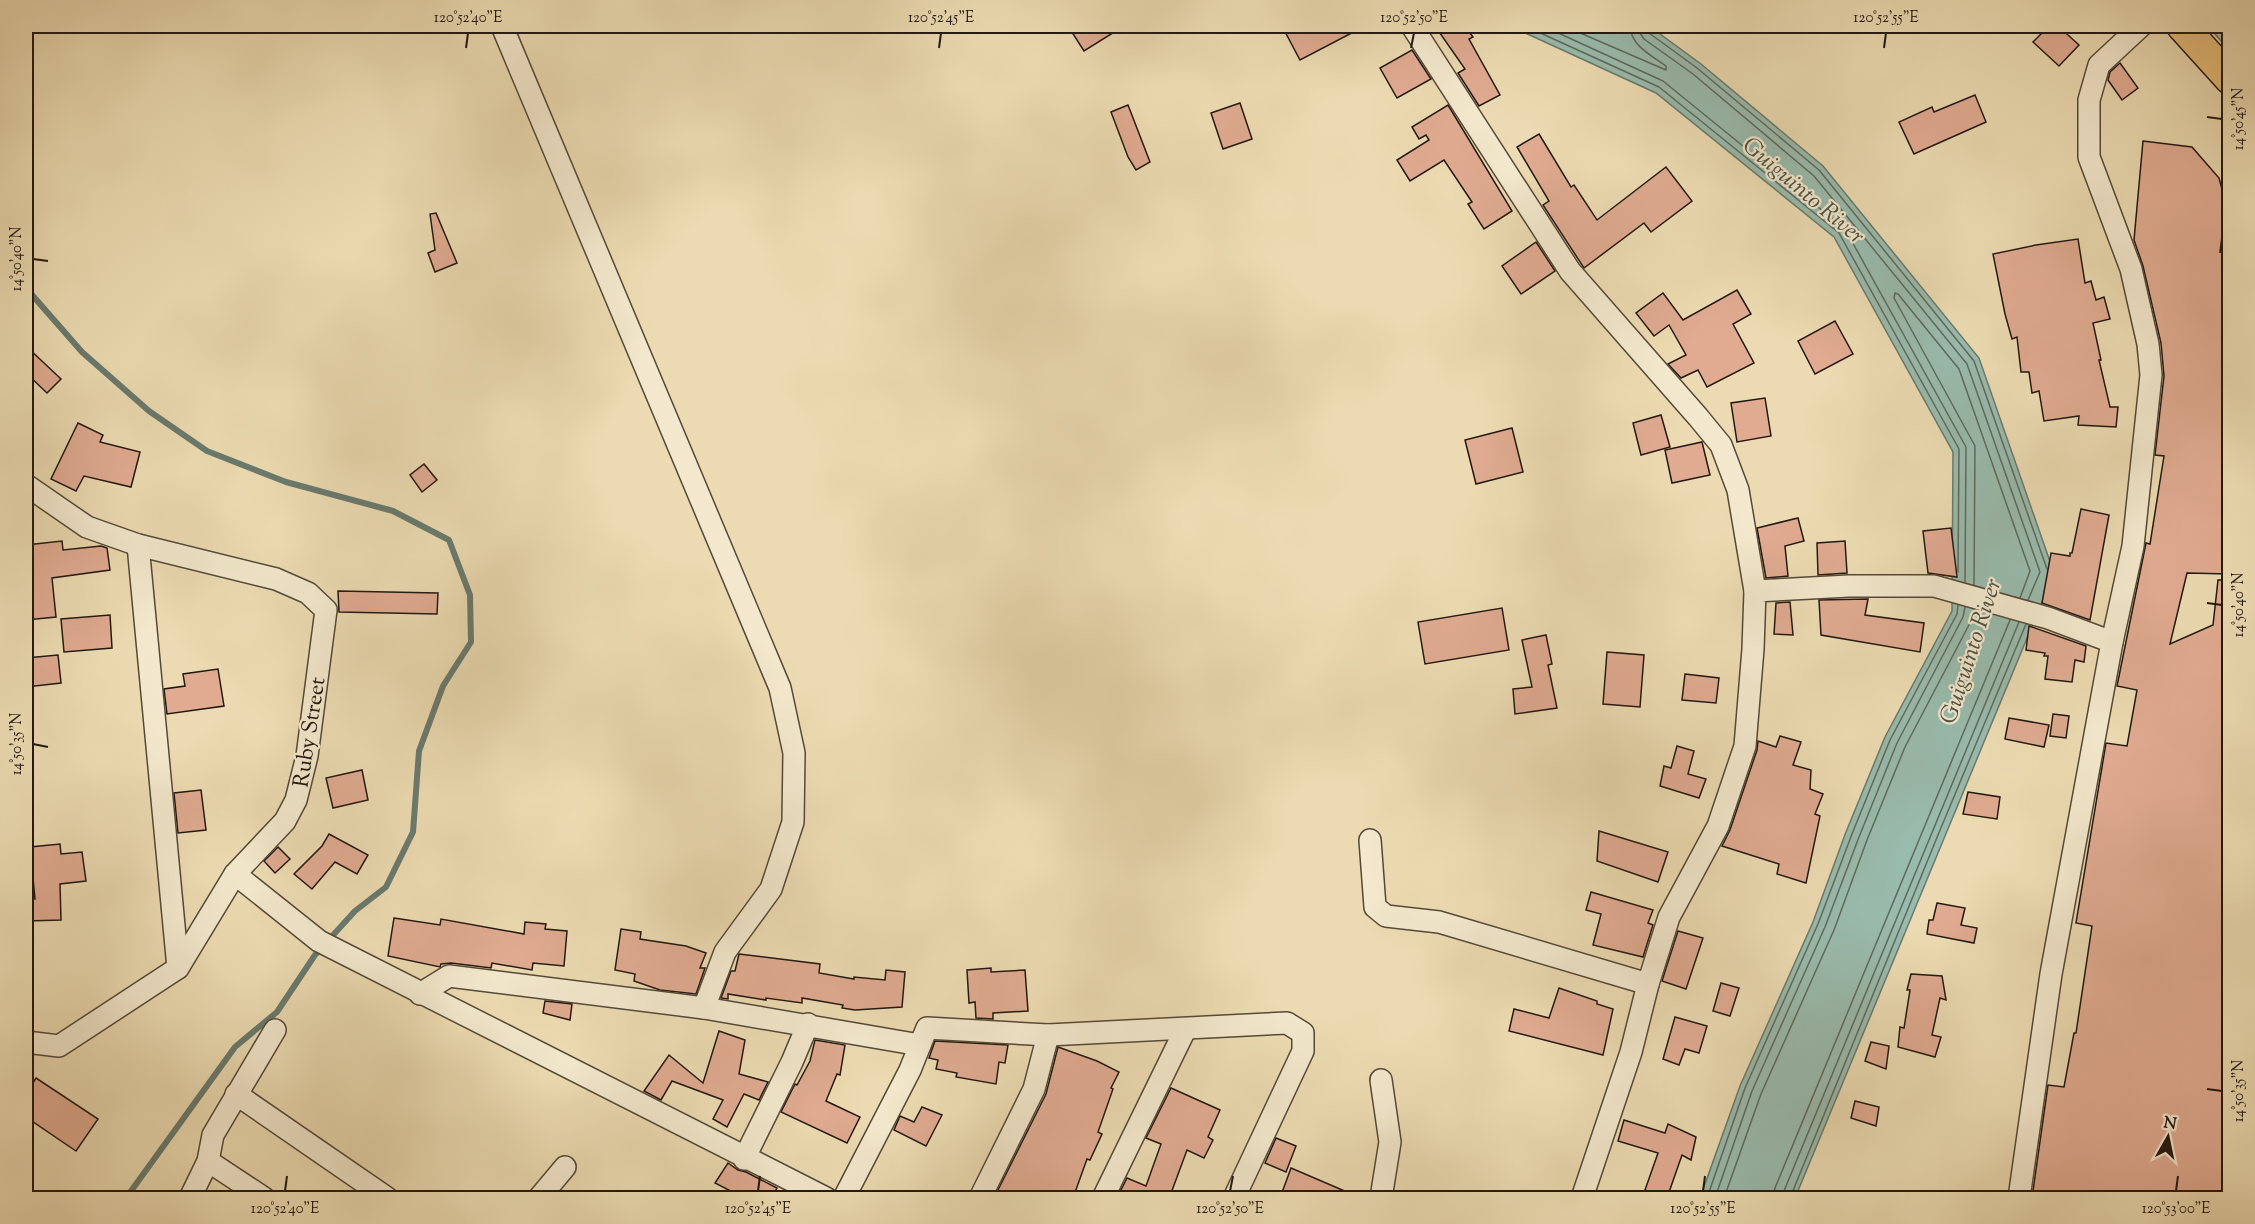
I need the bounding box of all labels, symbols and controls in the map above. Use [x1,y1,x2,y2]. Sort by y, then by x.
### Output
text: 120°52'40"E [434,8,502,29]
text: 120°52'45"E [908,8,974,29]
text: 120°52'50"E [1380,8,1448,29]
text: 120°52'55"E [1853,8,1919,29]
text: 14°50'45"N [2229,88,2250,150]
water label: Guiguinto River [1734,130,1872,253]
text: 14°50'40"N [7,227,28,291]
text: 14°50'40"N [2229,573,2250,637]
water label: Guiguinto River [1932,574,2012,729]
street label: Ruby Street [286,674,336,790]
text: 14°50'35"N [7,713,28,775]
text: 14°50'35"N [2229,1060,2250,1122]
north arrow [2138,1107,2198,1167]
text: N [2162,1112,2178,1137]
text: 120°52'40"E [251,1199,319,1220]
text: 120°52'45"E [725,1199,791,1220]
text: 120°52'50"E [1196,1199,1264,1220]
text: 120°52'55"E [1670,1199,1736,1220]
text: 120°53'00"E [2142,1199,2210,1220]

